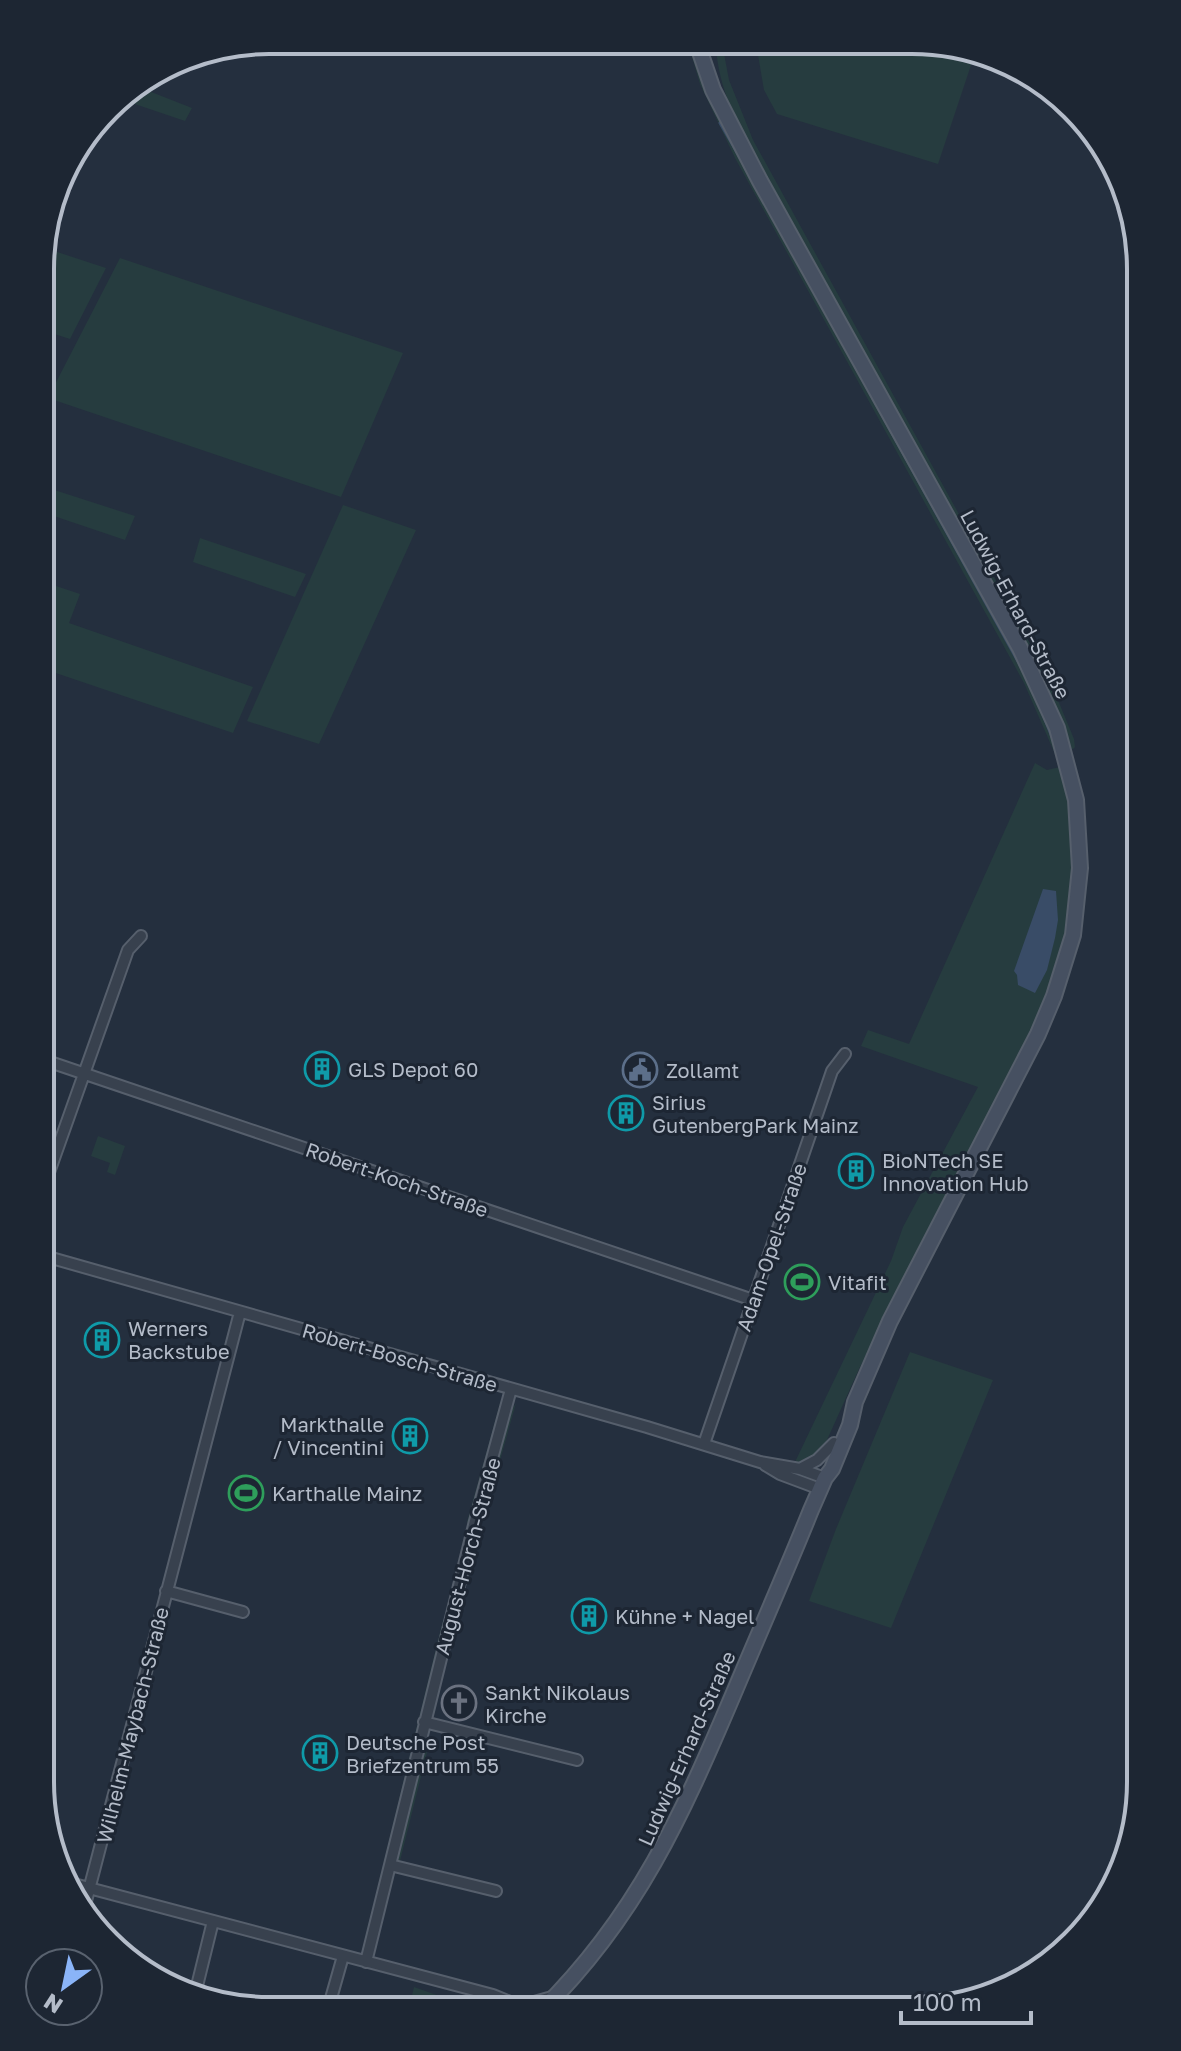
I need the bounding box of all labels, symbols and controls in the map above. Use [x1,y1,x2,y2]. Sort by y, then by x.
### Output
street label: Ludwig-Erhard-Straße [956,505,1076,703]
building icon: GLS Depot 60 [303,1050,341,1088]
public building icon: Zollamt [621,1051,659,1089]
place label: GLS Depot 60 [348,1057,478,1081]
place label: Zollamt [666,1058,739,1082]
place label: Sirius GutenbergPark Mainz [652,1090,859,1137]
building icon: Sirius GutenbergPark Mainz [607,1094,645,1132]
street label: Robert-Koch-Straße [303,1136,491,1222]
place label: BioNTech SE Innovation Hub [882,1148,1028,1195]
building icon: BioNTech SE Innovation Hub [837,1152,875,1190]
street label: Adam-Opel-Straße [731,1160,811,1334]
sports icon: Vitafit [783,1263,821,1301]
place label: Vitafit [828,1270,887,1294]
place label: Werners Backstube [128,1316,230,1363]
street label: Robert-Bosch-Straße [300,1318,500,1396]
building icon: Werners Backstube [83,1321,121,1359]
place label: Markthalle / Vincentini [273,1412,384,1459]
building icon: Markthalle / Vincentini [391,1417,429,1455]
street label: August-Horch-Straße [429,1455,505,1657]
sports icon: Karthalle Mainz [227,1474,265,1512]
place label: Karthalle Mainz [272,1481,422,1505]
building icon: Kühne + Nagel [570,1597,608,1635]
street label: Wilhelm-Maybach-Straße [91,1604,173,1846]
place label: Kühne + Nagel [615,1604,755,1628]
street label: Ludwig-Erhard-Straße [632,1647,740,1849]
place label: Sankt Nikolaus Kirche [485,1680,630,1727]
church icon: Sankt Nikolaus Kirche [440,1684,478,1722]
place label: Deutsche Post Briefzentrum 55 [346,1730,499,1777]
building icon: Deutsche Post Briefzentrum 55 [301,1734,339,1772]
north arrow [24,1947,104,2027]
scale bar [901,1975,1031,2025]
text: 100 m [913,1987,982,2016]
text: N [38,1988,67,2020]

